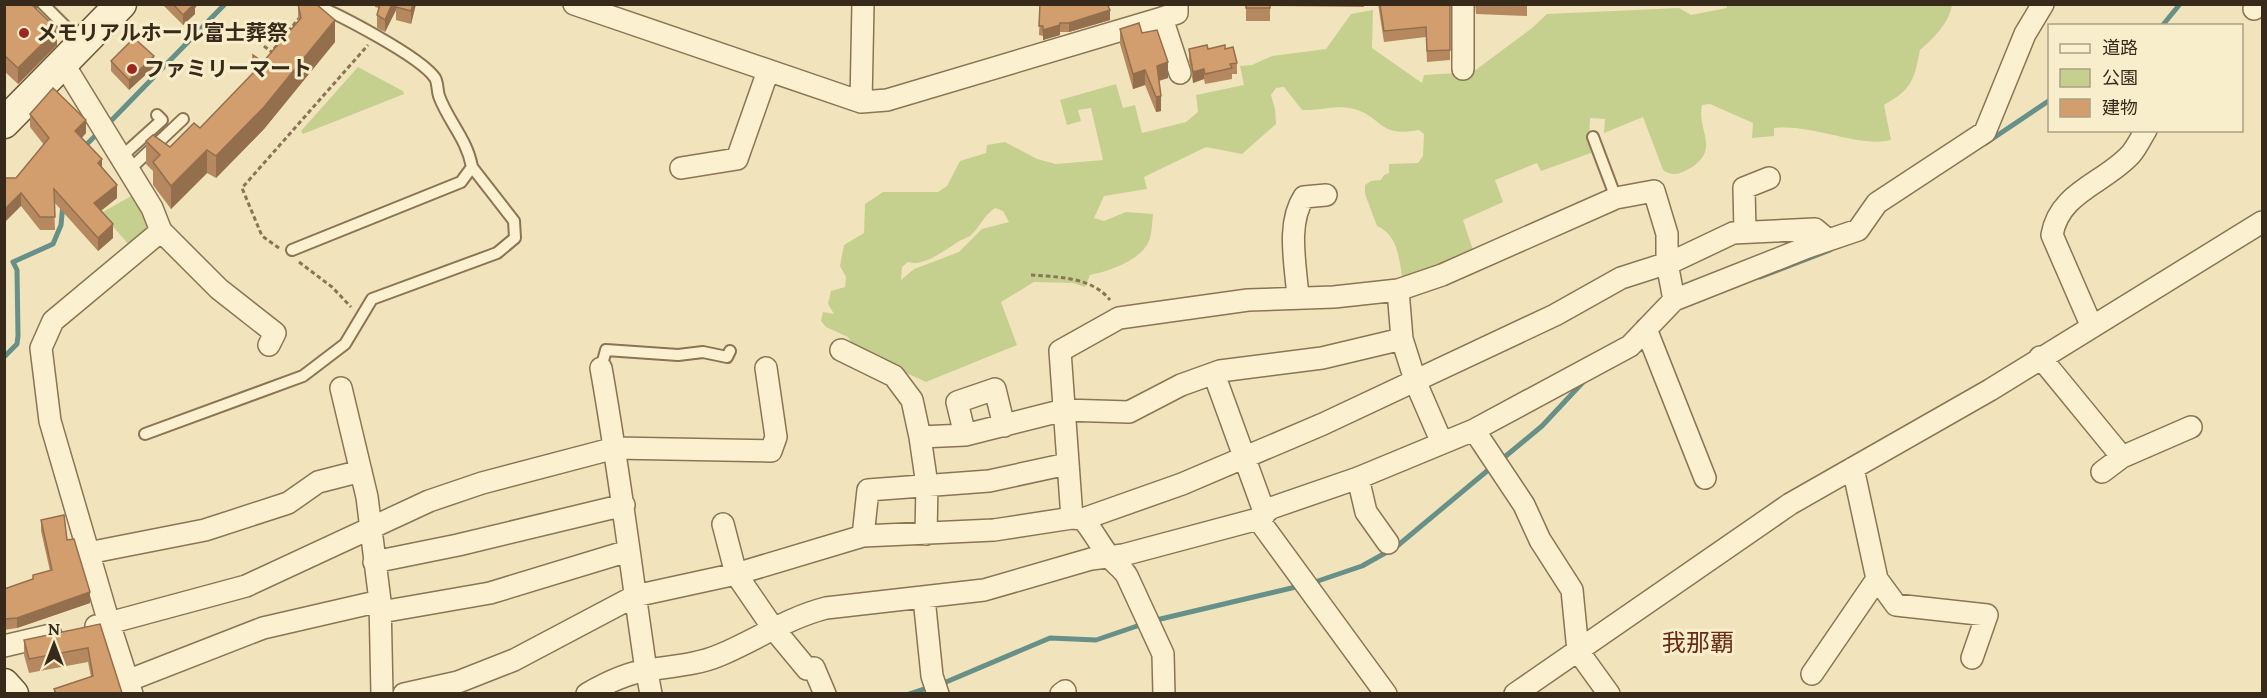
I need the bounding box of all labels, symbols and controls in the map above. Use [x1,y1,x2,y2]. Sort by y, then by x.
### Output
place label: メモリアルホール富士葬祭 [36,19,288,46]
legend [2048,24,2243,132]
marker: メモリアルホール富士葬祭 [17,26,31,40]
text: 道路 [2102,36,2138,59]
place label: ファミリーマート [144,55,312,82]
marker: ファミリーマート [125,62,139,76]
text: 公園 [2102,66,2138,89]
text: 建物 [2102,96,2138,119]
north arrow [24,614,84,674]
text: N [48,619,60,639]
district label: 我那覇 [1662,627,1734,658]

